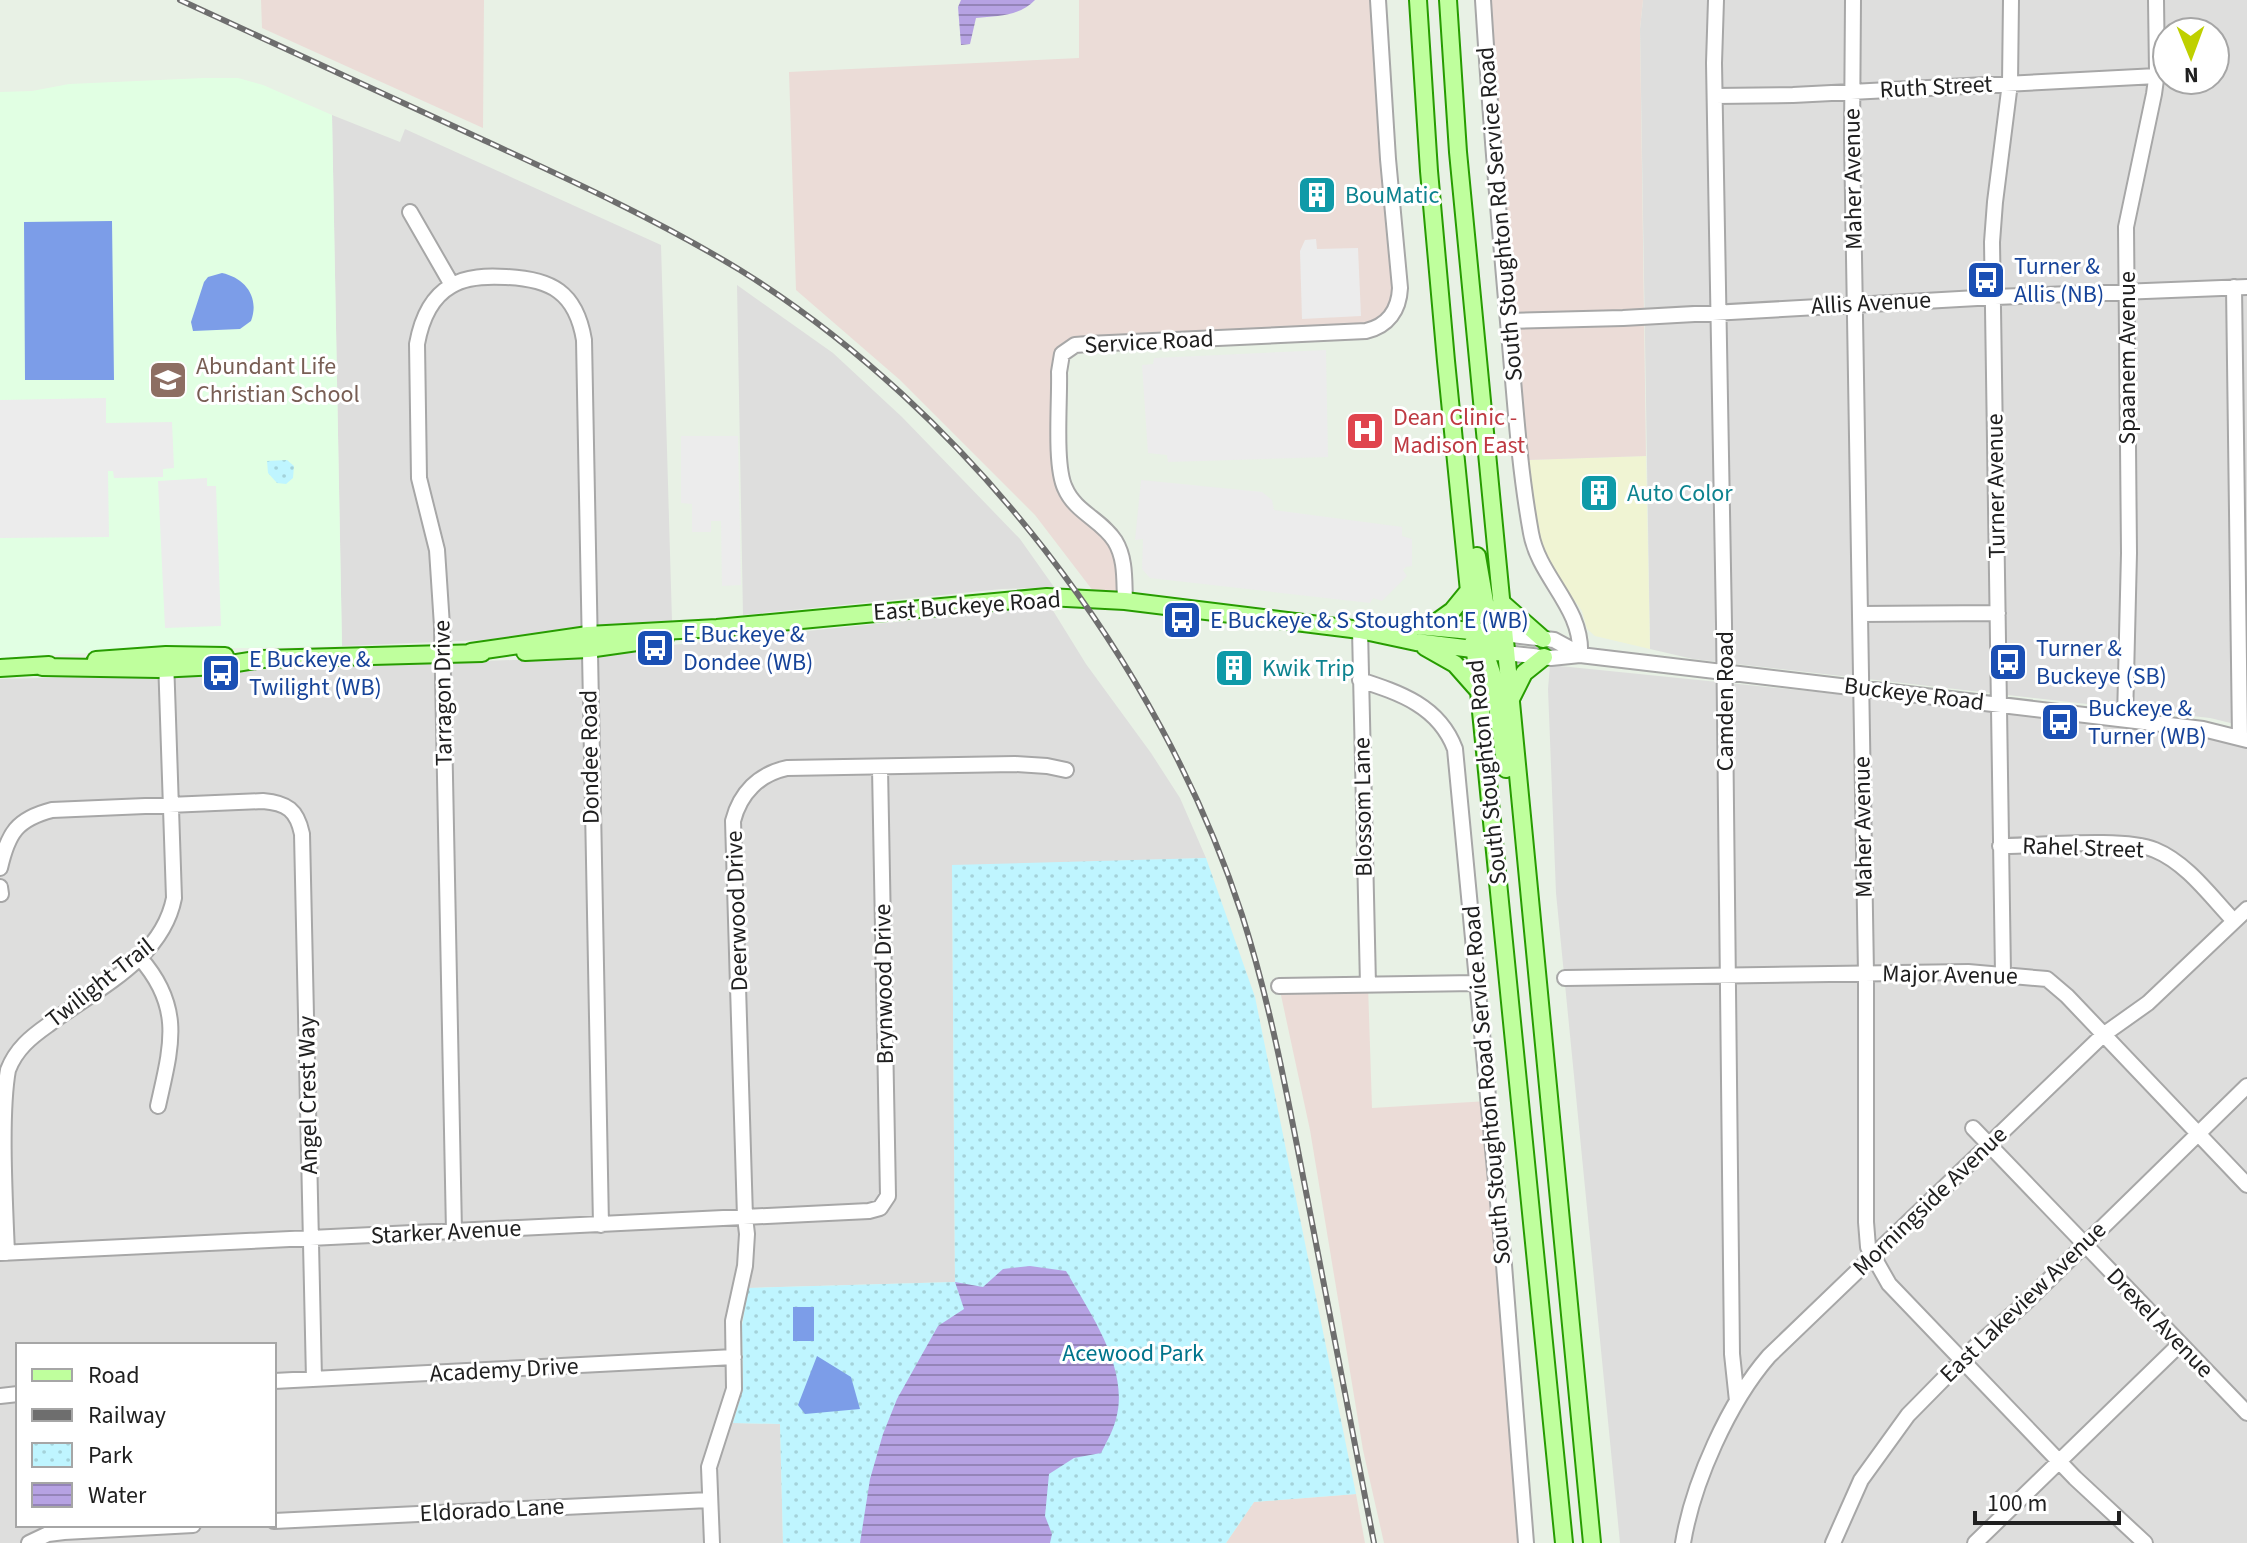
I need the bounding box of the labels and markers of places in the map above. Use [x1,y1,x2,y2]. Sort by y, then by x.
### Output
building icon: BouMatic [1296,174,1338,216]
place label: BouMatic [1345,178,1439,213]
place label: Turner & Allis (NB) [2014,249,2104,312]
bus stop icon: Turner & Allis (NB) [1965,259,2007,301]
place label: Abundant Life Christian School [196,349,360,412]
school or university icon: Abundant Life Christian School [147,359,189,401]
place label: Dean Clinic - Madison East [1393,400,1525,463]
hospital icon: Dean Clinic - Madison East [1344,410,1386,452]
building icon: Auto Color [1578,472,1620,514]
place label: Auto Color [1627,476,1733,511]
bus stop icon: E Buckeye & S Stoughton E (WB) [1161,599,1203,641]
place label: E Buckeye & S Stoughton E (WB) [1210,603,1529,638]
place label: E Buckeye & Dondee (WB) [683,617,813,680]
bus stop icon: E Buckeye & Dondee (WB) [634,627,676,669]
place label: Turner & Buckeye (SB) [2036,631,2167,694]
bus stop icon: Turner & Buckeye (SB) [1987,641,2029,683]
place label: E Buckeye & Twilight (WB) [249,642,382,705]
building icon: Kwik Trip [1213,647,1255,689]
place label: Kwik Trip [1262,651,1355,686]
bus stop icon: E Buckeye & Twilight (WB) [200,652,242,694]
place label: Buckeye & Turner (WB) [2088,691,2207,754]
bus stop icon: Buckeye & Turner (WB) [2039,701,2081,743]

